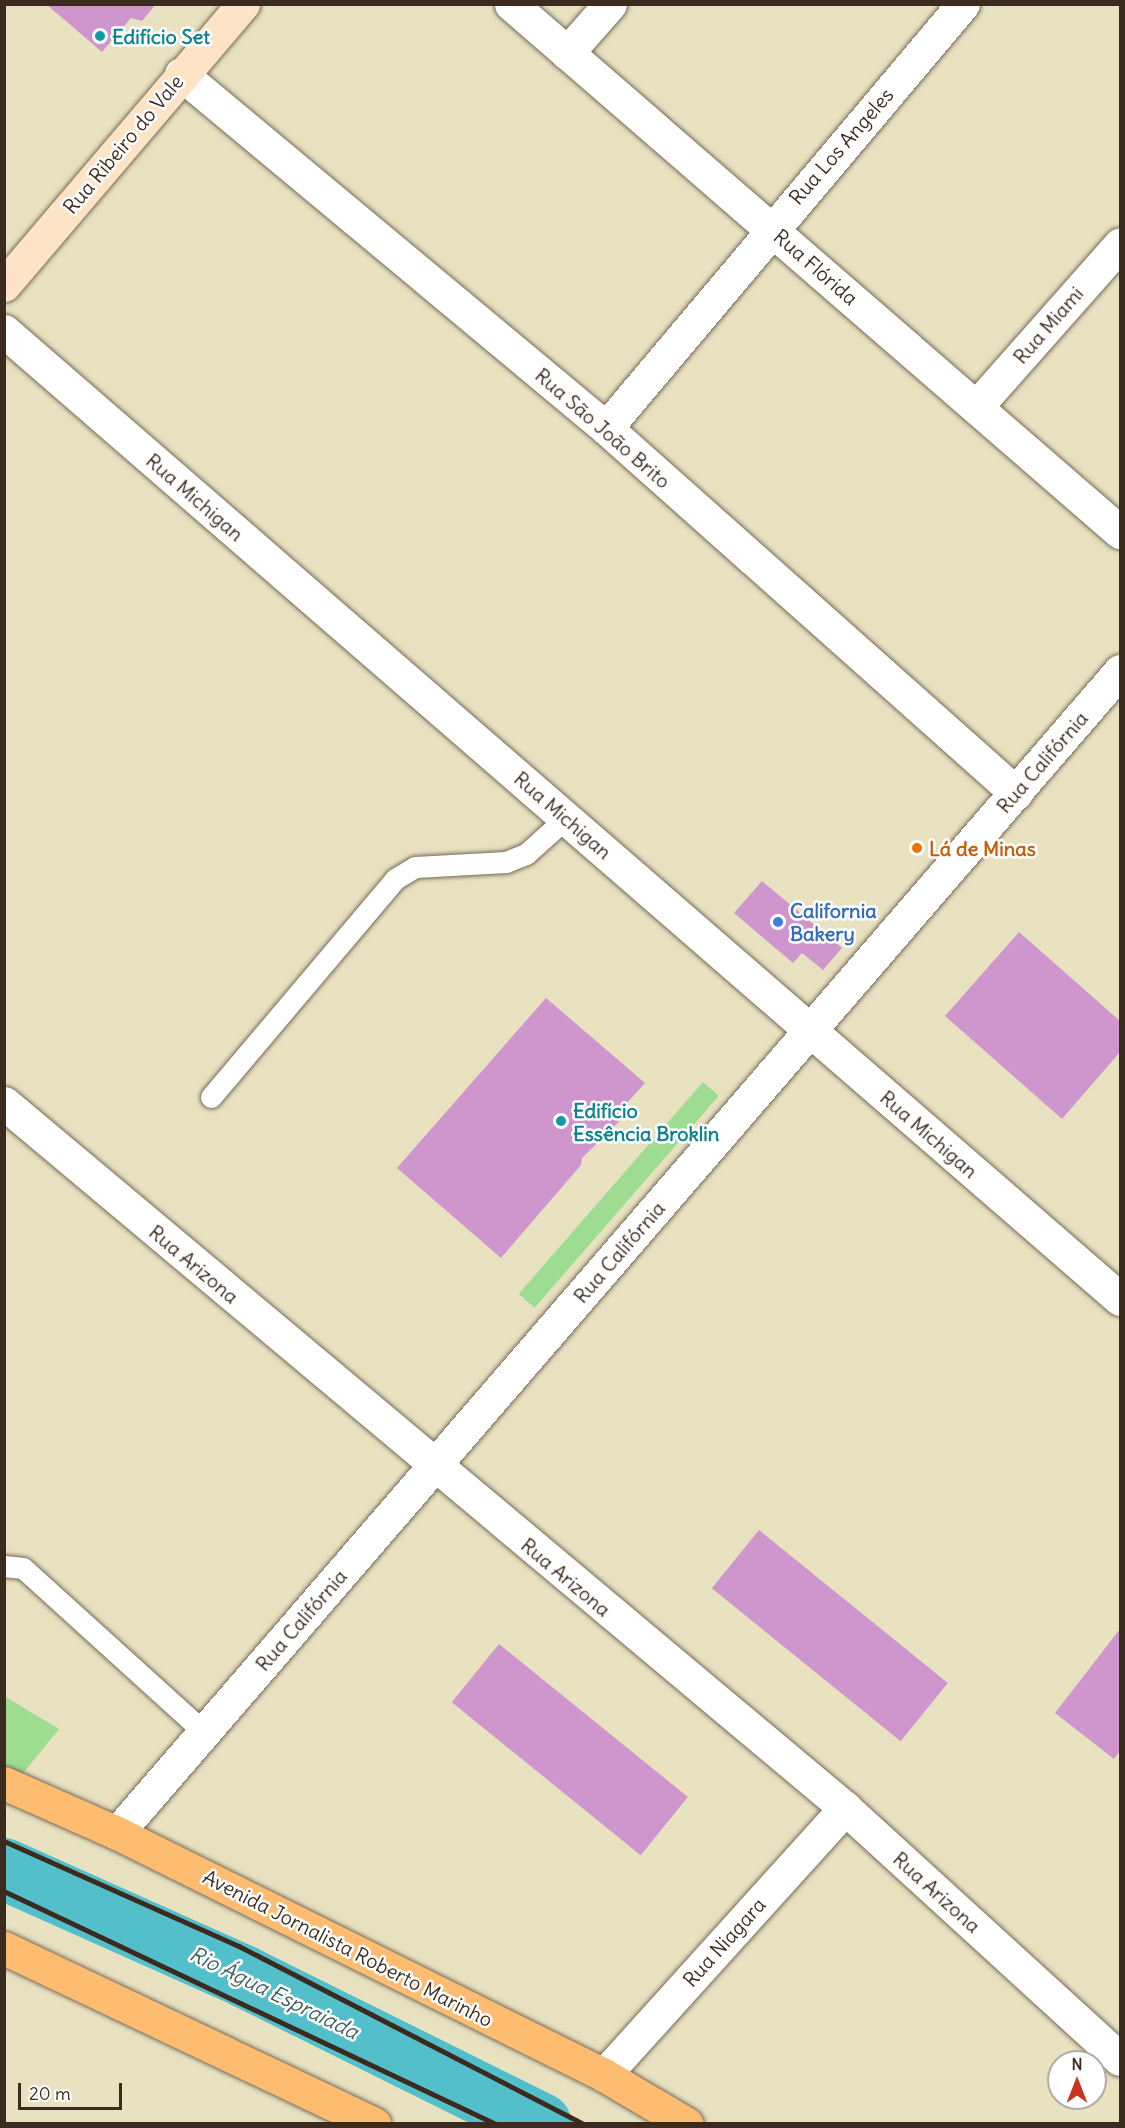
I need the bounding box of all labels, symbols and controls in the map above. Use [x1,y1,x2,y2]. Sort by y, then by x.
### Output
place label: Edifício Set [112,24,210,48]
marker: Edifício Set [93,29,107,43]
street label: Rua Ribeiro do Vale [58,70,188,218]
street label: Rua Los Angeles [784,83,898,209]
street label: Rua Flórida [769,224,863,310]
street label: Rua Miami [1008,281,1088,369]
street label: Rua São João Brito [531,363,675,493]
street label: Rua Michigan [141,448,249,546]
street label: Rua Califórnia [991,706,1093,818]
street label: Rua Michigan [509,766,617,864]
place label: Lá de Minas [929,836,1036,860]
marker: Lá de Minas [910,841,924,855]
place label: California Bakery [790,898,877,945]
marker: California Bakery [771,915,785,929]
street label: Rua Michigan [875,1085,983,1183]
place label: Edifício Essência Broklin [573,1098,719,1145]
marker: Edifício Essência Broklin [554,1114,568,1128]
street label: Rua Califórnia [568,1196,670,1308]
street label: Rua Arizona [144,1220,244,1308]
street label: Rua Arizona [516,1533,616,1621]
street label: Rua Califórnia [250,1564,352,1676]
street label: Rua Arizona [888,1846,986,1938]
street label: Avenida Jornalista Roberto Marinho [199,1864,497,2032]
street label: Rua Niagara [678,1892,770,1992]
water label: Rio Água Espraiada [186,1941,362,2045]
north arrow [1047,2050,1107,2110]
text: N [1071,2054,1083,2074]
scale bar [21,2071,124,2109]
text: 20 m [29,2082,71,2105]

